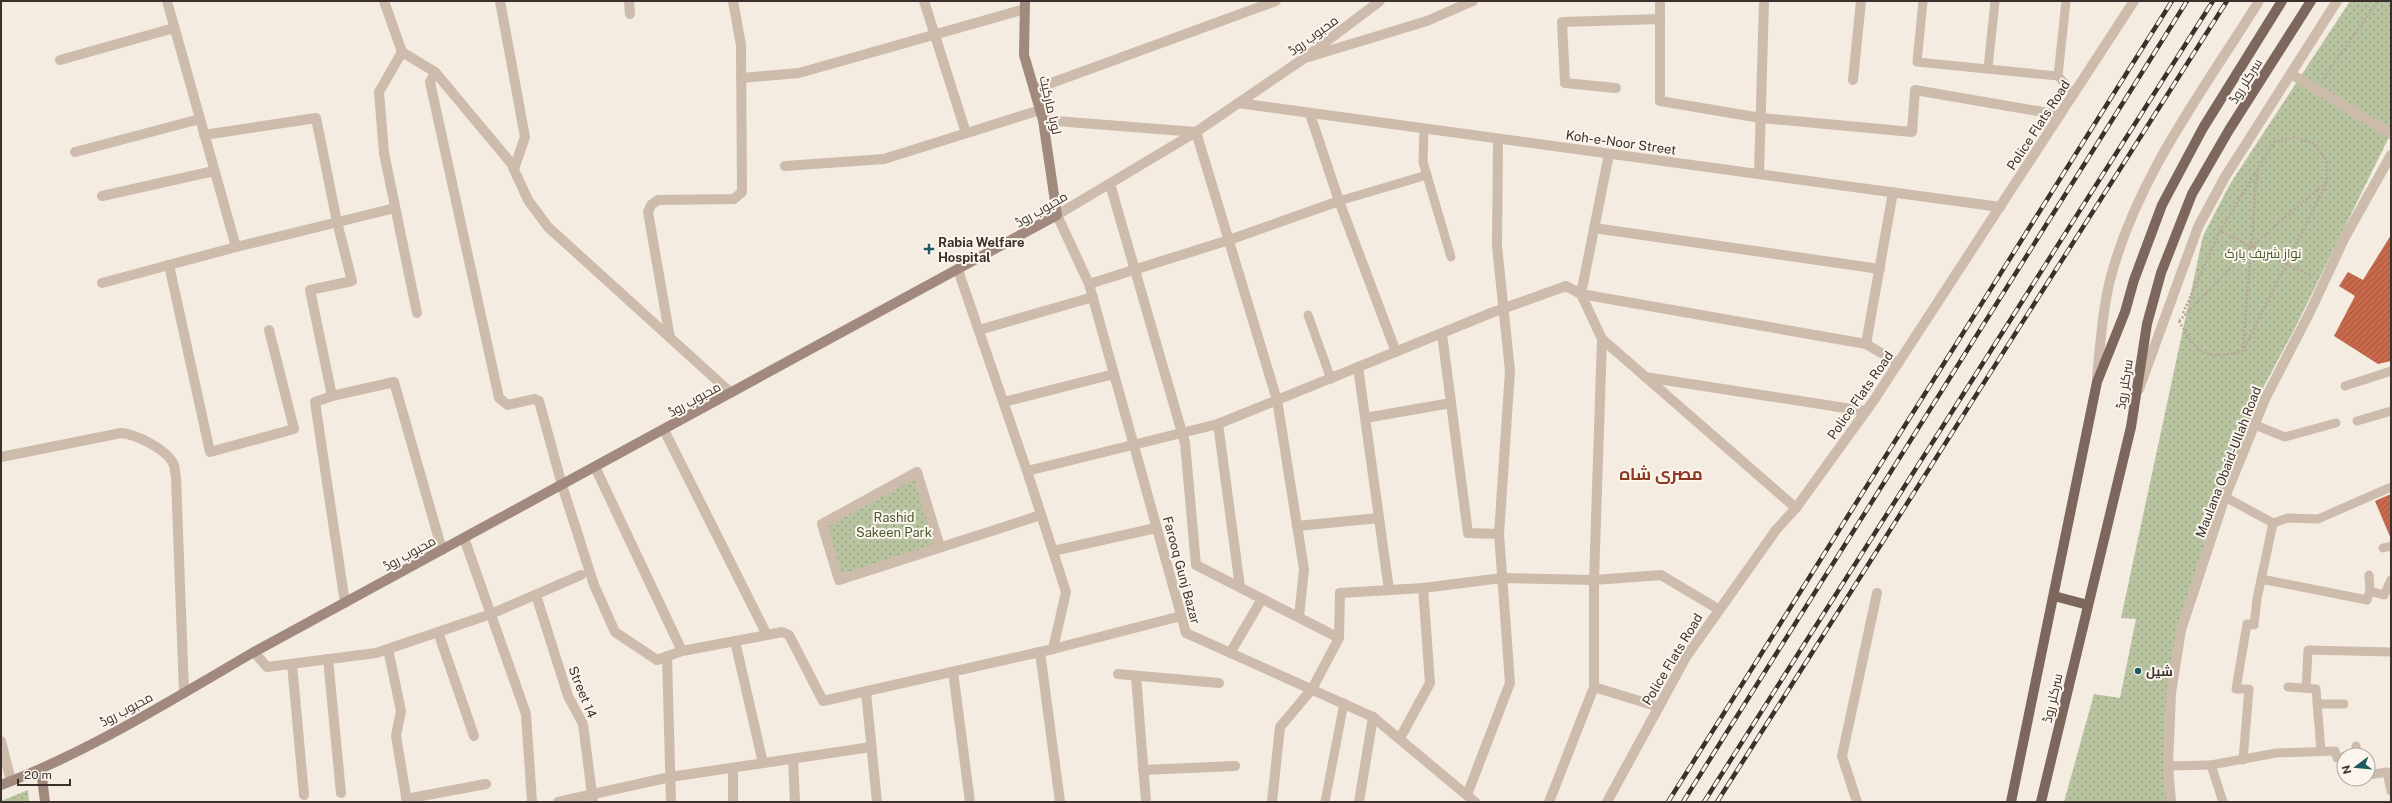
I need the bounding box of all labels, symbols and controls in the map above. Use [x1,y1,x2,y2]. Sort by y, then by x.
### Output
street label: محبوب روڈ [1286,12,1341,58]
street label: سرکلر روڈ [2226,56,2265,107]
street label: لوہا مارکیٹ [1036,74,1065,136]
street label: Police Flats Road [2004,78,2073,173]
street label: Koh-e-Noor Street [1565,127,1677,158]
street label: محبوب روڈ [1013,189,1070,230]
place label: Rabia Welfare Hospital [938,235,1025,265]
marker: Rabia Welfare Hospital [923,243,935,255]
park label: نواز شریف پارک [2225,246,2301,263]
street label: Police Flats Road [1824,348,1896,442]
street label: سرکلر روڈ [2113,358,2136,410]
street label: محبوب روڈ [665,379,723,420]
street label: Maulana Obaid-Ullah Road [2193,384,2264,540]
district label: مصری شاہ [1619,464,1703,484]
park label: Rashid Sakeen Park [856,510,932,540]
street label: Farooq Gunj Bazar [1160,515,1203,626]
street label: محبوب روڈ [380,533,438,574]
street label: Police Flats Road [1639,611,1706,708]
street label: Street 14 [565,664,600,720]
place label: شیل [2146,664,2173,679]
marker: شیل [2133,666,2143,676]
street label: سرکلر روڈ [2040,672,2065,724]
street label: محبوب روڈ [97,689,155,730]
north arrow [2336,747,2376,787]
scale bar [18,761,70,787]
text: N [2339,764,2353,776]
text: 20 m [24,768,52,782]

